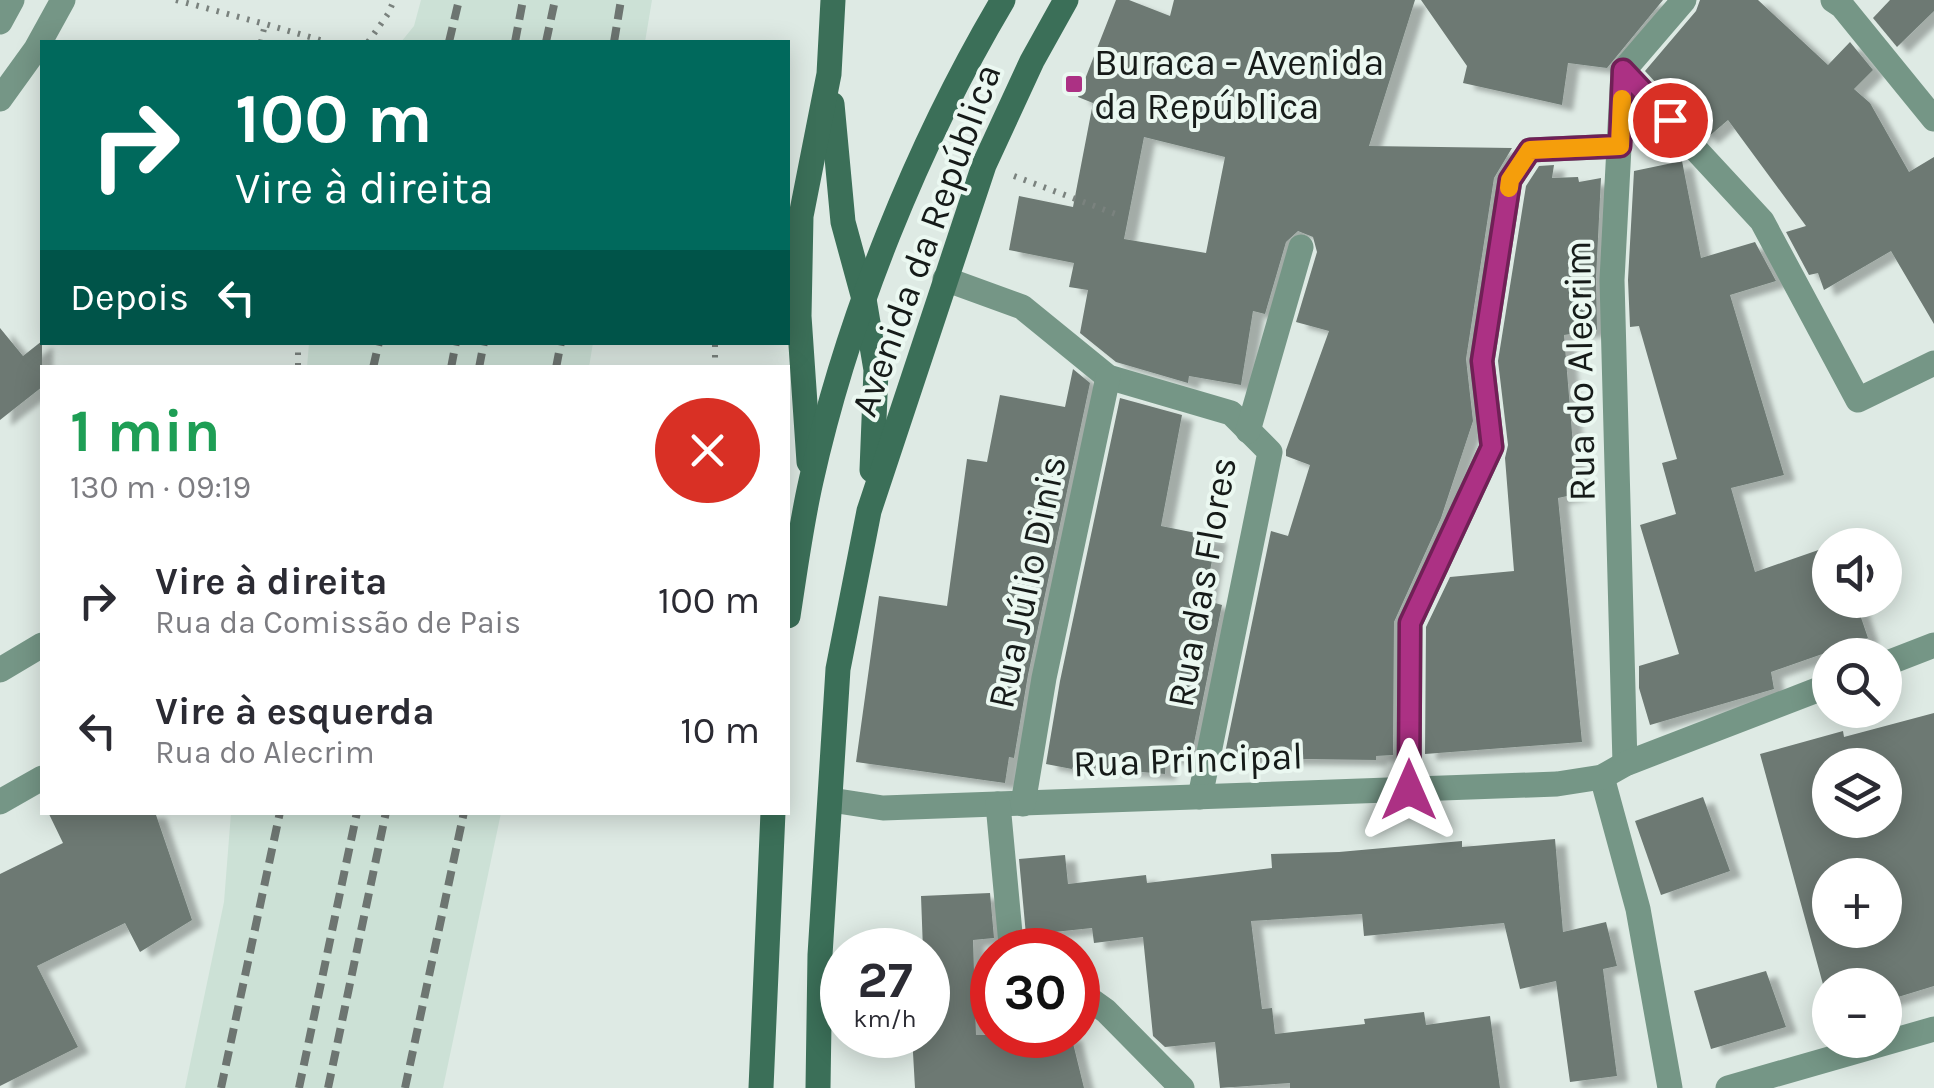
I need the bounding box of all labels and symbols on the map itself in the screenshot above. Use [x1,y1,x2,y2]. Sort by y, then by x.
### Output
place label: Buraca - Avenida da República [1094,40,1384,129]
street label: Avenida da República [841,58,1011,422]
marker: Buraca - Avenida da República [1063,73,1085,95]
pin [1628,78,1713,163]
street label: Rua do Alecrim [1555,240,1605,502]
street label: Rua Júlio Dinis [978,452,1076,712]
street label: Rua das Flores [1158,453,1246,711]
street label: Rua Principal [1072,734,1304,786]
position arrow [1357,738,1461,842]
speed limit sign: 30 [970,928,1100,1058]

